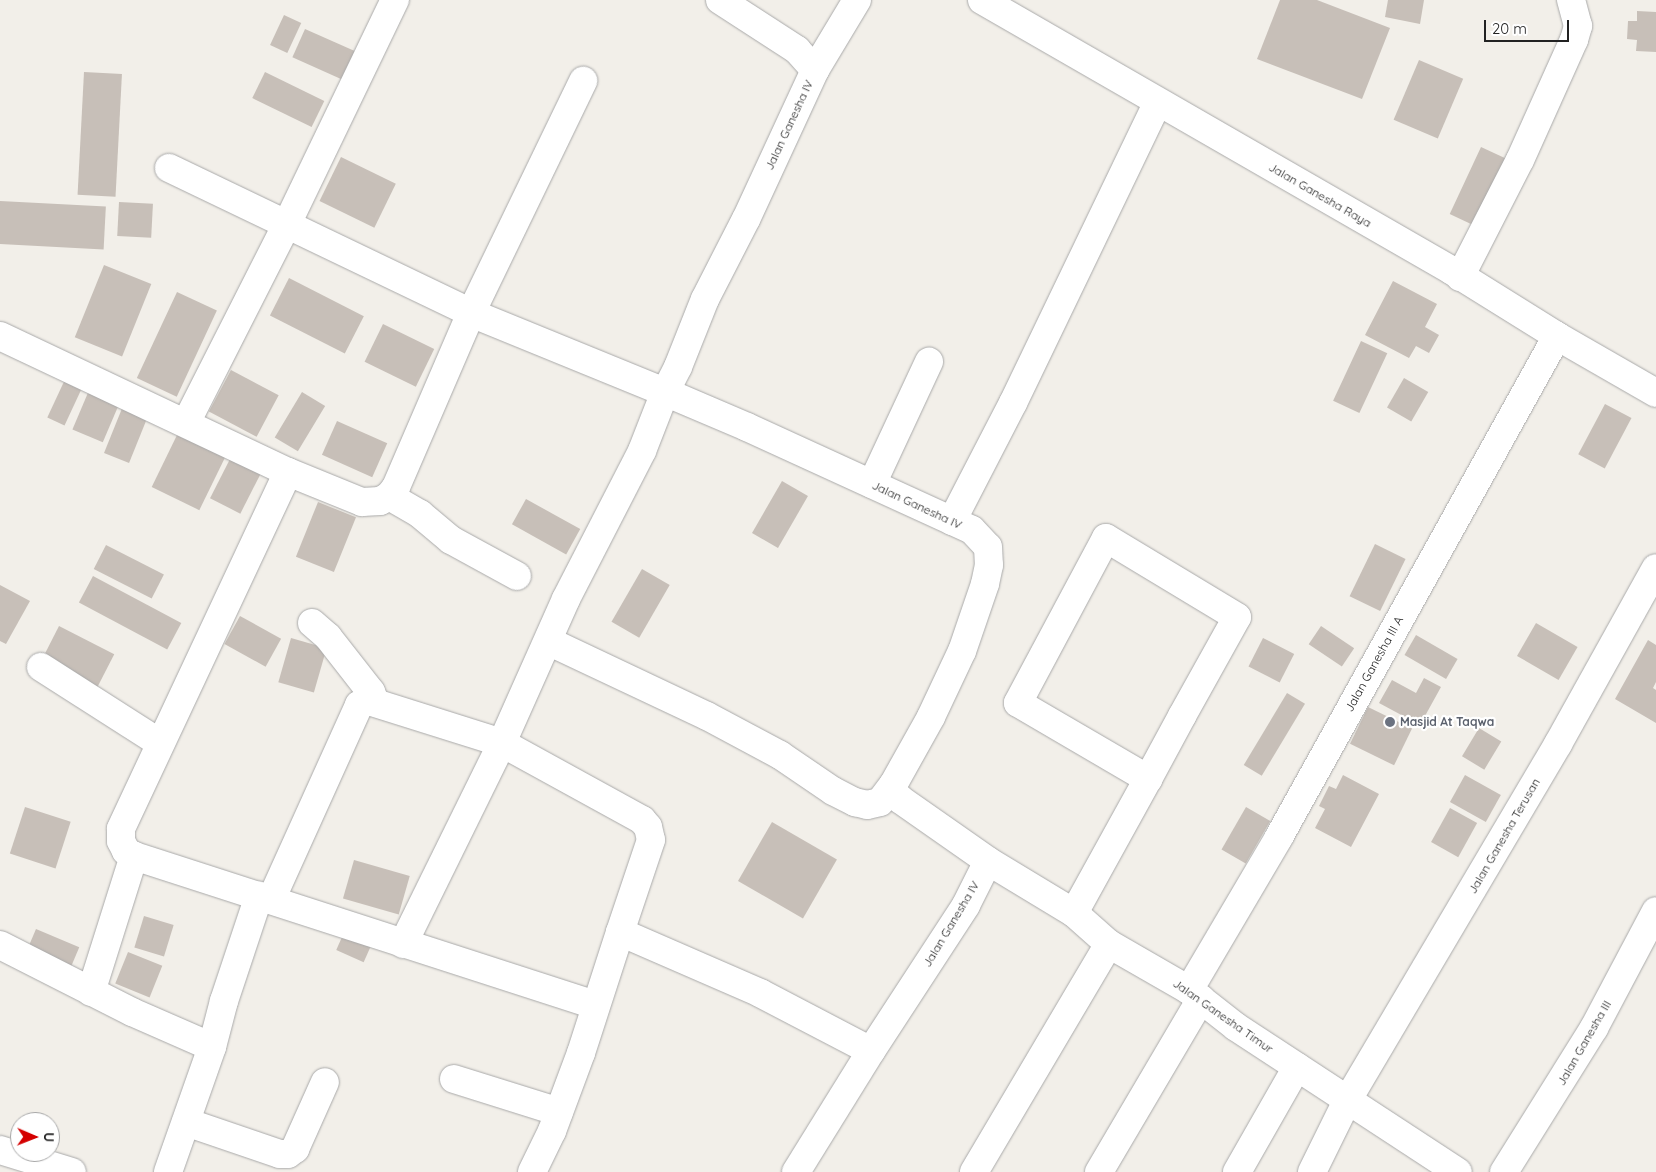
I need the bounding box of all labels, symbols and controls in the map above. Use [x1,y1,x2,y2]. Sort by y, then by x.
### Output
scale bar [1486,10,1571,42]
text: 20 m [1492,19,1527,38]
street label: Jalan Ganesha IV [762,78,816,172]
street label: Jalan Ganesha Raya [1266,160,1374,230]
street label: Jalan Ganesha IV [870,478,964,532]
street label: Jalan Ganesha III A [1342,614,1406,714]
place label: Masjid At Taqwa [1400,715,1494,729]
marker: Masjid At Taqwa [1384,716,1396,728]
street label: Jalan Ganesha Terusan [1465,776,1543,896]
street label: Jalan Ganesha IV [920,878,982,970]
street label: Jalan Ganesha Timur [1170,976,1276,1056]
street label: Jalan Ganesha III [1554,998,1614,1088]
north arrow [10,1112,60,1162]
text: U [40,1132,58,1142]

